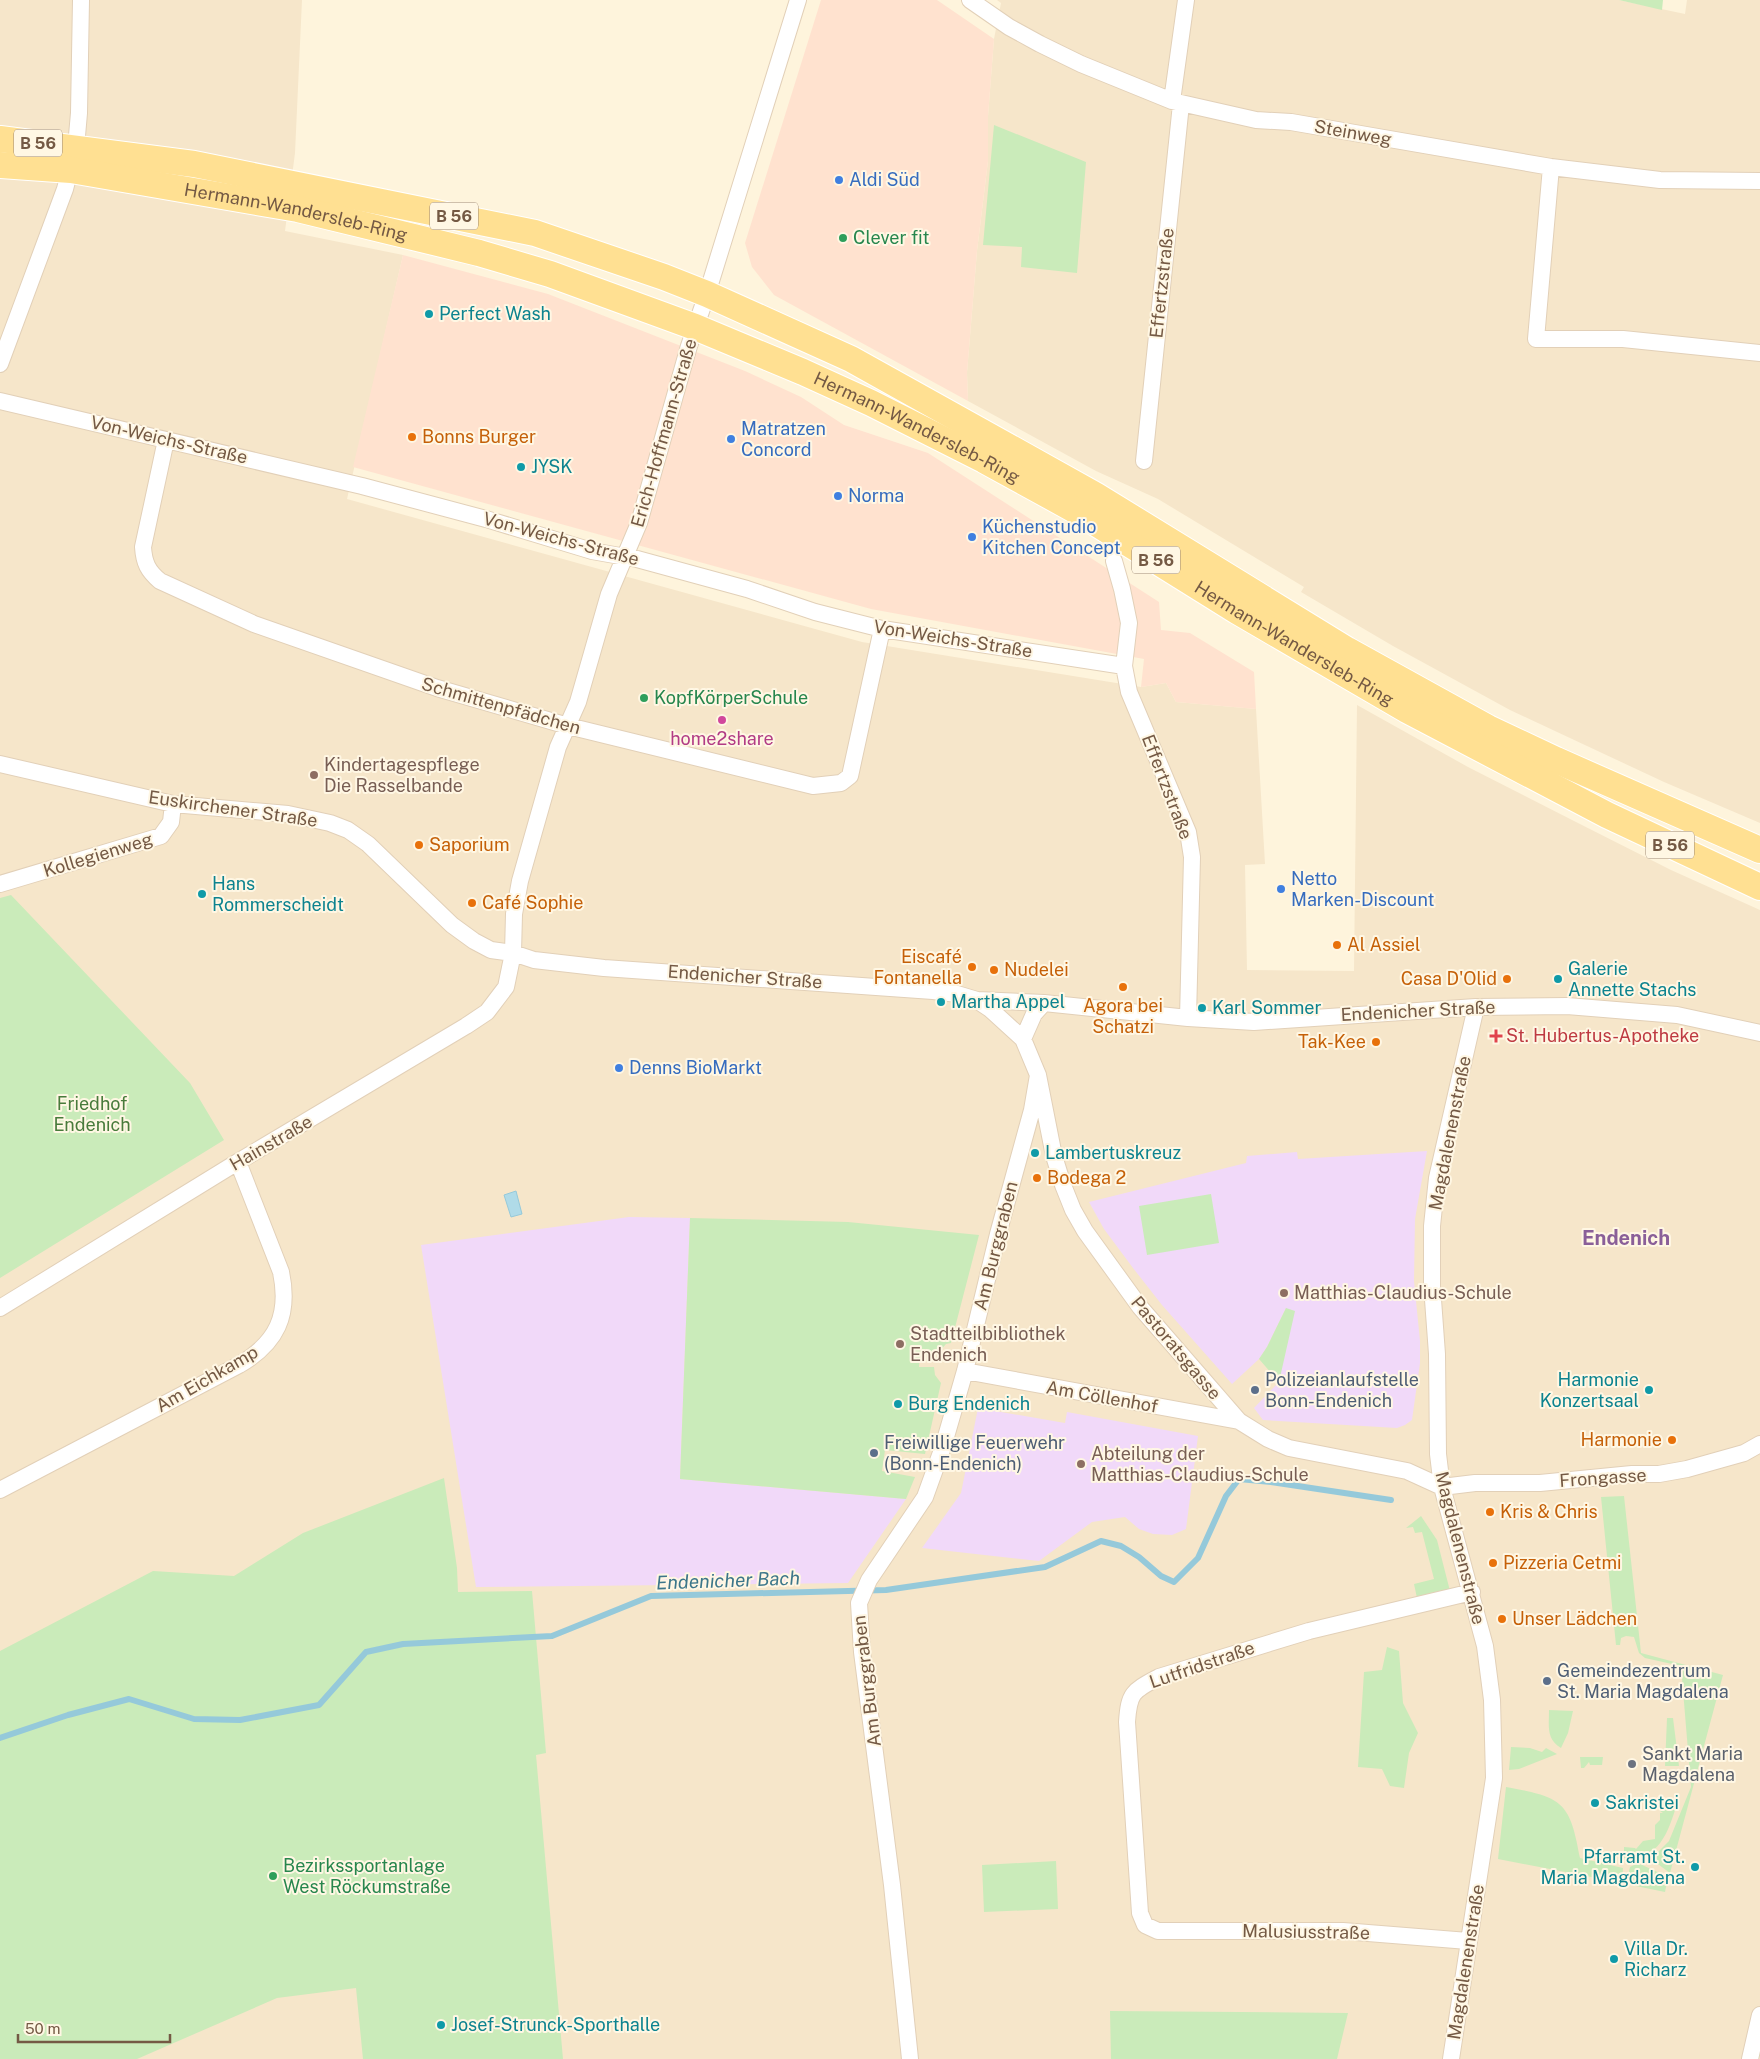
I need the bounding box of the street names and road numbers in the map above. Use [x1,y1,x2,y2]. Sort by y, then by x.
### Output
street label: Steinweg [1313,115,1394,150]
road number: B 56 [14,130,62,156]
street label: Hermann-Wandersleb-Ring [183,179,410,245]
road number: B 56 [430,202,478,230]
street label: Effertzstraße [1145,227,1178,339]
street label: Erich-Hoffmann-Straße [626,336,701,530]
street label: Hermann-Wandersleb-Ring [811,367,1024,488]
street label: Von-Weichs-Straße [89,411,250,468]
street label: Von-Weichs-Straße [481,508,641,569]
road number: B 56 [1132,546,1180,574]
street label: Hermann-Wandersleb-Ring [1191,576,1398,710]
street label: Von-Weichs-Straße [872,616,1034,661]
street label: Schmittenpfädchen [419,673,583,738]
street label: Effertzstraße [1138,731,1197,842]
street label: Euskirchener Straße [147,786,319,831]
street label: Kollegienweg [41,828,155,881]
road number: B 56 [1646,832,1694,858]
street label: Endenicher Straße [667,961,823,992]
street label: Endenicher Straße [1340,996,1496,1025]
street label: Magdalenenstraße [1424,1054,1475,1212]
street label: Hainstraße [226,1110,316,1175]
street label: Am Burggraben [969,1179,1022,1313]
street label: Pastoratsgasse [1127,1292,1226,1404]
street label: Am Eichkamp [152,1341,261,1416]
street label: Am Cöllenhof [1044,1376,1160,1417]
street label: Frongasse [1559,1464,1647,1491]
street label: Magdalenenstraße [1431,1469,1490,1627]
street label: Am Burggraben [848,1614,885,1748]
street label: Lutfridstraße [1146,1637,1257,1692]
street label: Magdalenenstraße [1443,1883,1488,2041]
street label: Malusiusstraße [1242,1920,1370,1943]

